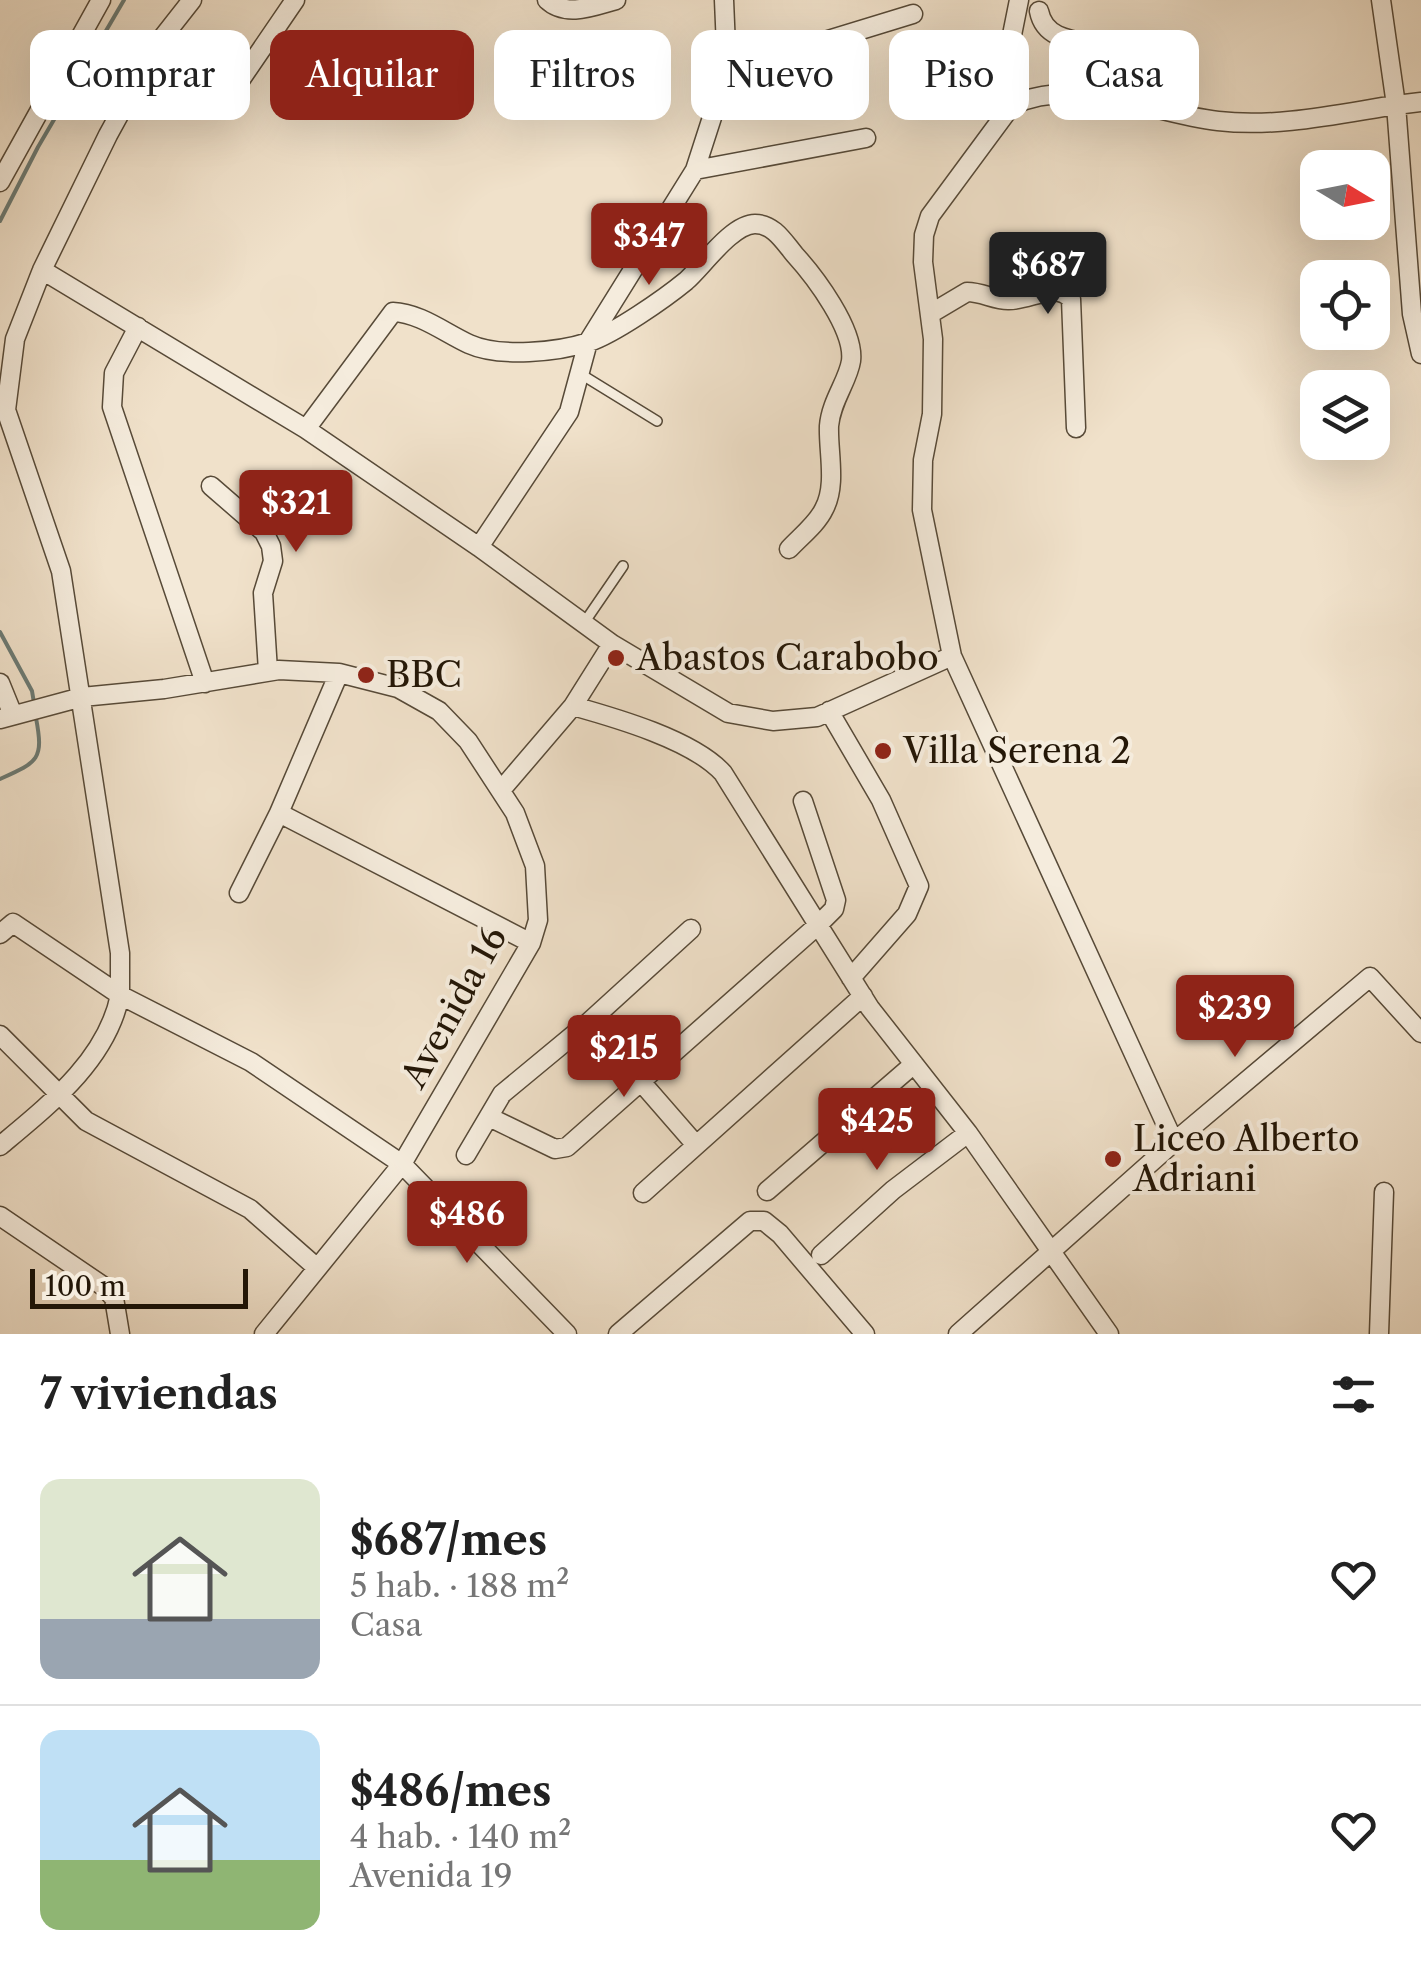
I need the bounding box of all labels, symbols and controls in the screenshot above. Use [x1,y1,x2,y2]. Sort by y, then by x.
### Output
chip: Comprar [30,30,250,120]
chip: Alquilar [270,30,474,120]
chip: Filtros [494,30,671,120]
chip: Nuevo [691,30,869,120]
chip: Piso [889,30,1029,120]
chip: Casa [1049,30,1199,120]
north arrow [1300,150,1390,240]
map controls [1300,150,1390,460]
pin: $347 [590,203,708,288]
text: $347 [613,216,685,255]
pin: $687 [989,232,1107,317]
text: $687 [1011,245,1085,284]
button: locate [1300,260,1390,350]
button: layers [1300,370,1390,460]
pin: $321 [237,470,355,555]
text: $321 [261,483,331,522]
place label: Abastos Carabobo [635,636,939,679]
marker: Abastos Carabobo [605,647,627,669]
place label: BBC [386,653,462,696]
marker: BBC [355,664,377,686]
place label: Villa Serena 2 [902,729,1131,772]
marker: Villa Serena 2 [872,740,894,762]
street label: Avenida 16 [391,919,515,1096]
pin: $239 [1176,975,1294,1060]
text: $239 [1198,988,1272,1027]
pin: $215 [565,1015,683,1100]
text: $215 [590,1028,658,1067]
pin: $425 [818,1088,936,1173]
text: $425 [840,1101,914,1140]
place label: Liceo Alberto Adriani [1132,1117,1360,1200]
marker: Liceo Alberto Adriani [1102,1148,1124,1170]
pin: $486 [408,1181,526,1266]
text: $486 [429,1194,505,1233]
scale bar [30,1264,248,1308]
text: 100 m [45,1269,126,1303]
icon: filters [1326,1367,1381,1422]
text: 7 viviendas [40,1368,278,1420]
text: $687/mes [350,1514,547,1566]
icon: home [120,1519,240,1639]
icon: heart [1326,1552,1381,1607]
text: 5 hab. · 188 m² [350,1566,569,1605]
text: Casa [350,1605,422,1644]
text: $486/mes [350,1765,551,1817]
icon: home [120,1770,240,1890]
icon: heart [1326,1803,1381,1858]
text: 4 hab. · 140 m² [350,1817,571,1856]
text: Avenida 19 [350,1856,513,1895]

